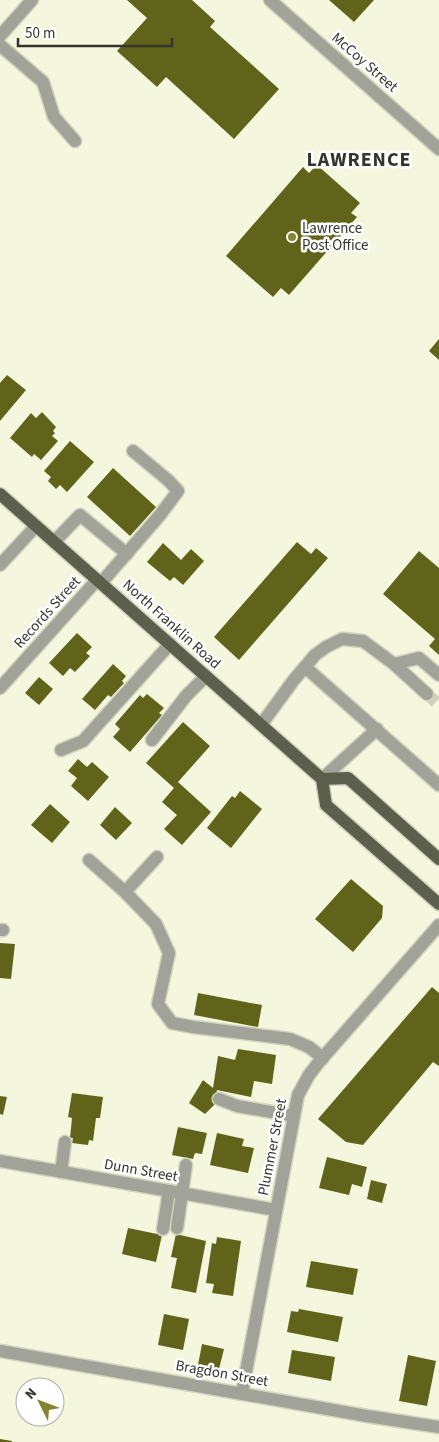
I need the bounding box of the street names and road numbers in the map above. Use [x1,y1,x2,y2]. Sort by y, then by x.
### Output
street label: McCoy Street [327,28,402,97]
street label: Records Street [9,572,86,653]
street label: North Franklin Road [118,575,225,674]
street label: Plummer Street [253,1097,292,1197]
street label: Dunn Street [102,1154,179,1187]
street label: Bragdon Street [174,1355,270,1392]

